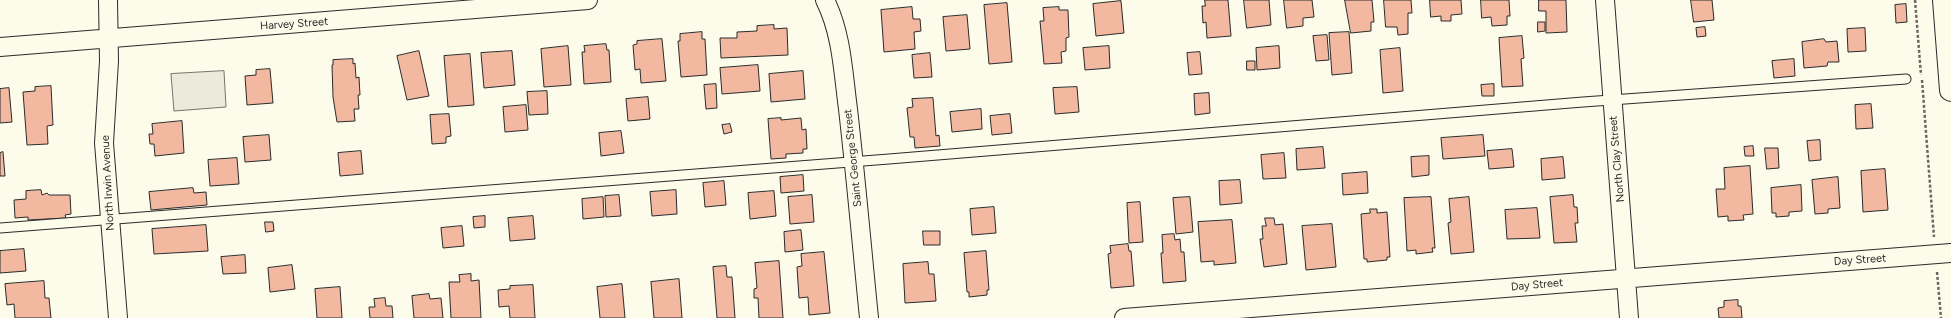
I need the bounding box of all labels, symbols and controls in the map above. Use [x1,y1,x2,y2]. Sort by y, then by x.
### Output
street label: Harvey Street [259,15,329,33]
street label: Saint George Street [841,108,865,208]
street label: North Clay Street [1607,115,1627,203]
street label: North Irwin Avenue [99,135,117,231]
street label: Day Street [1833,252,1887,268]
street label: Day Street [1510,276,1564,294]

